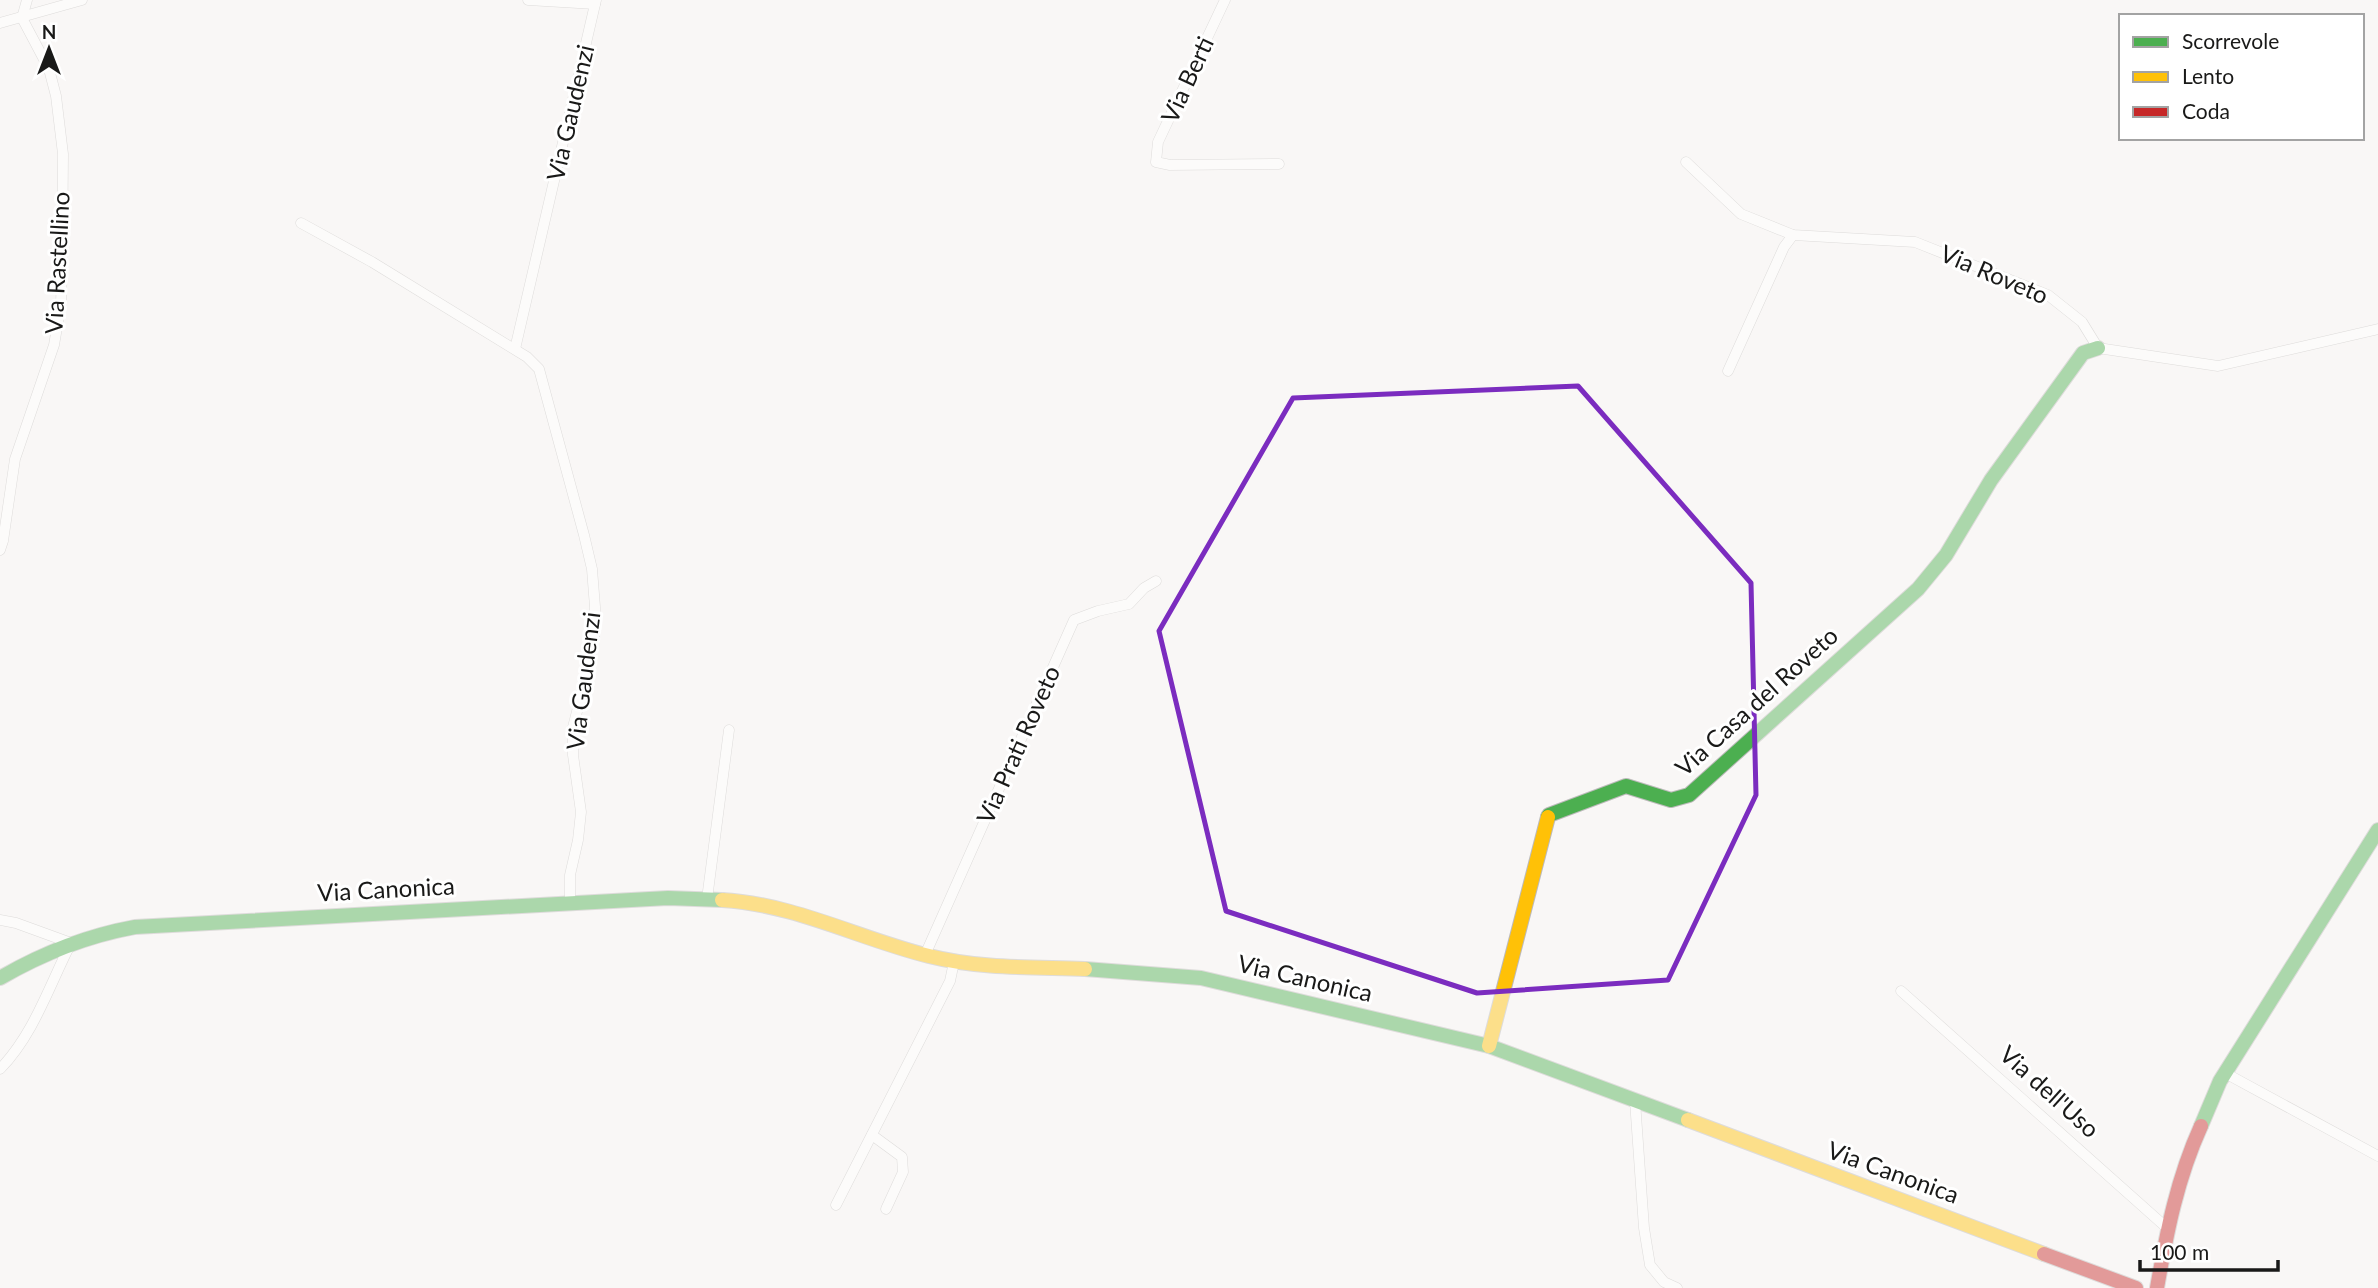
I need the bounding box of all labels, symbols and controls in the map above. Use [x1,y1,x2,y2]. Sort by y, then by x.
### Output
north arrow [14,14,84,84]
legend [2119,14,2364,140]
text: N [42,20,56,43]
text: Scorrevole [2182,28,2279,53]
street label: Via Berti [1154,32,1219,127]
street label: Via Gaudenzi [540,42,599,184]
text: Lento [2182,63,2234,88]
text: Coda [2182,98,2230,123]
street label: Via Rastellino [38,191,75,335]
street label: Via Roveto [1936,238,2053,309]
street label: Via Gaudenzi [560,610,605,752]
street label: Via Casa del Roveto [1669,620,1843,782]
street label: Via Prati Roveto [970,661,1065,828]
street label: Via Canonica [316,870,455,907]
street label: Via Canonica [1235,948,1376,1007]
street label: Via dell'Uso [1994,1039,2106,1143]
street label: Via Canonica [1824,1134,1963,1209]
scale bar [2140,1228,2278,1272]
text: 100 m [2150,1239,2209,1264]

